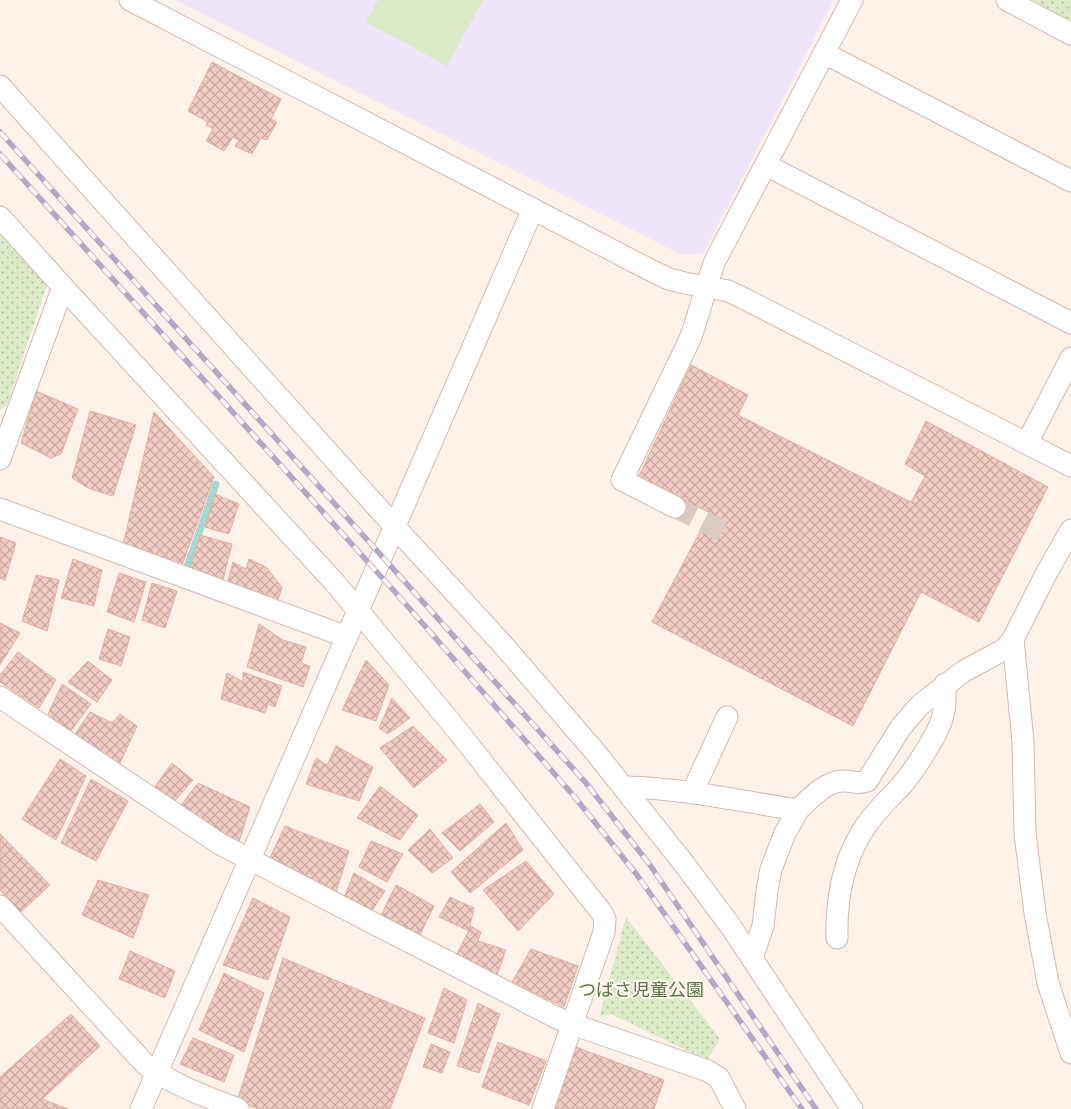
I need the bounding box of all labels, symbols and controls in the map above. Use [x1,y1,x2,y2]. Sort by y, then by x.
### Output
park label: つばさ児童公園 [578,977,704,1003]

